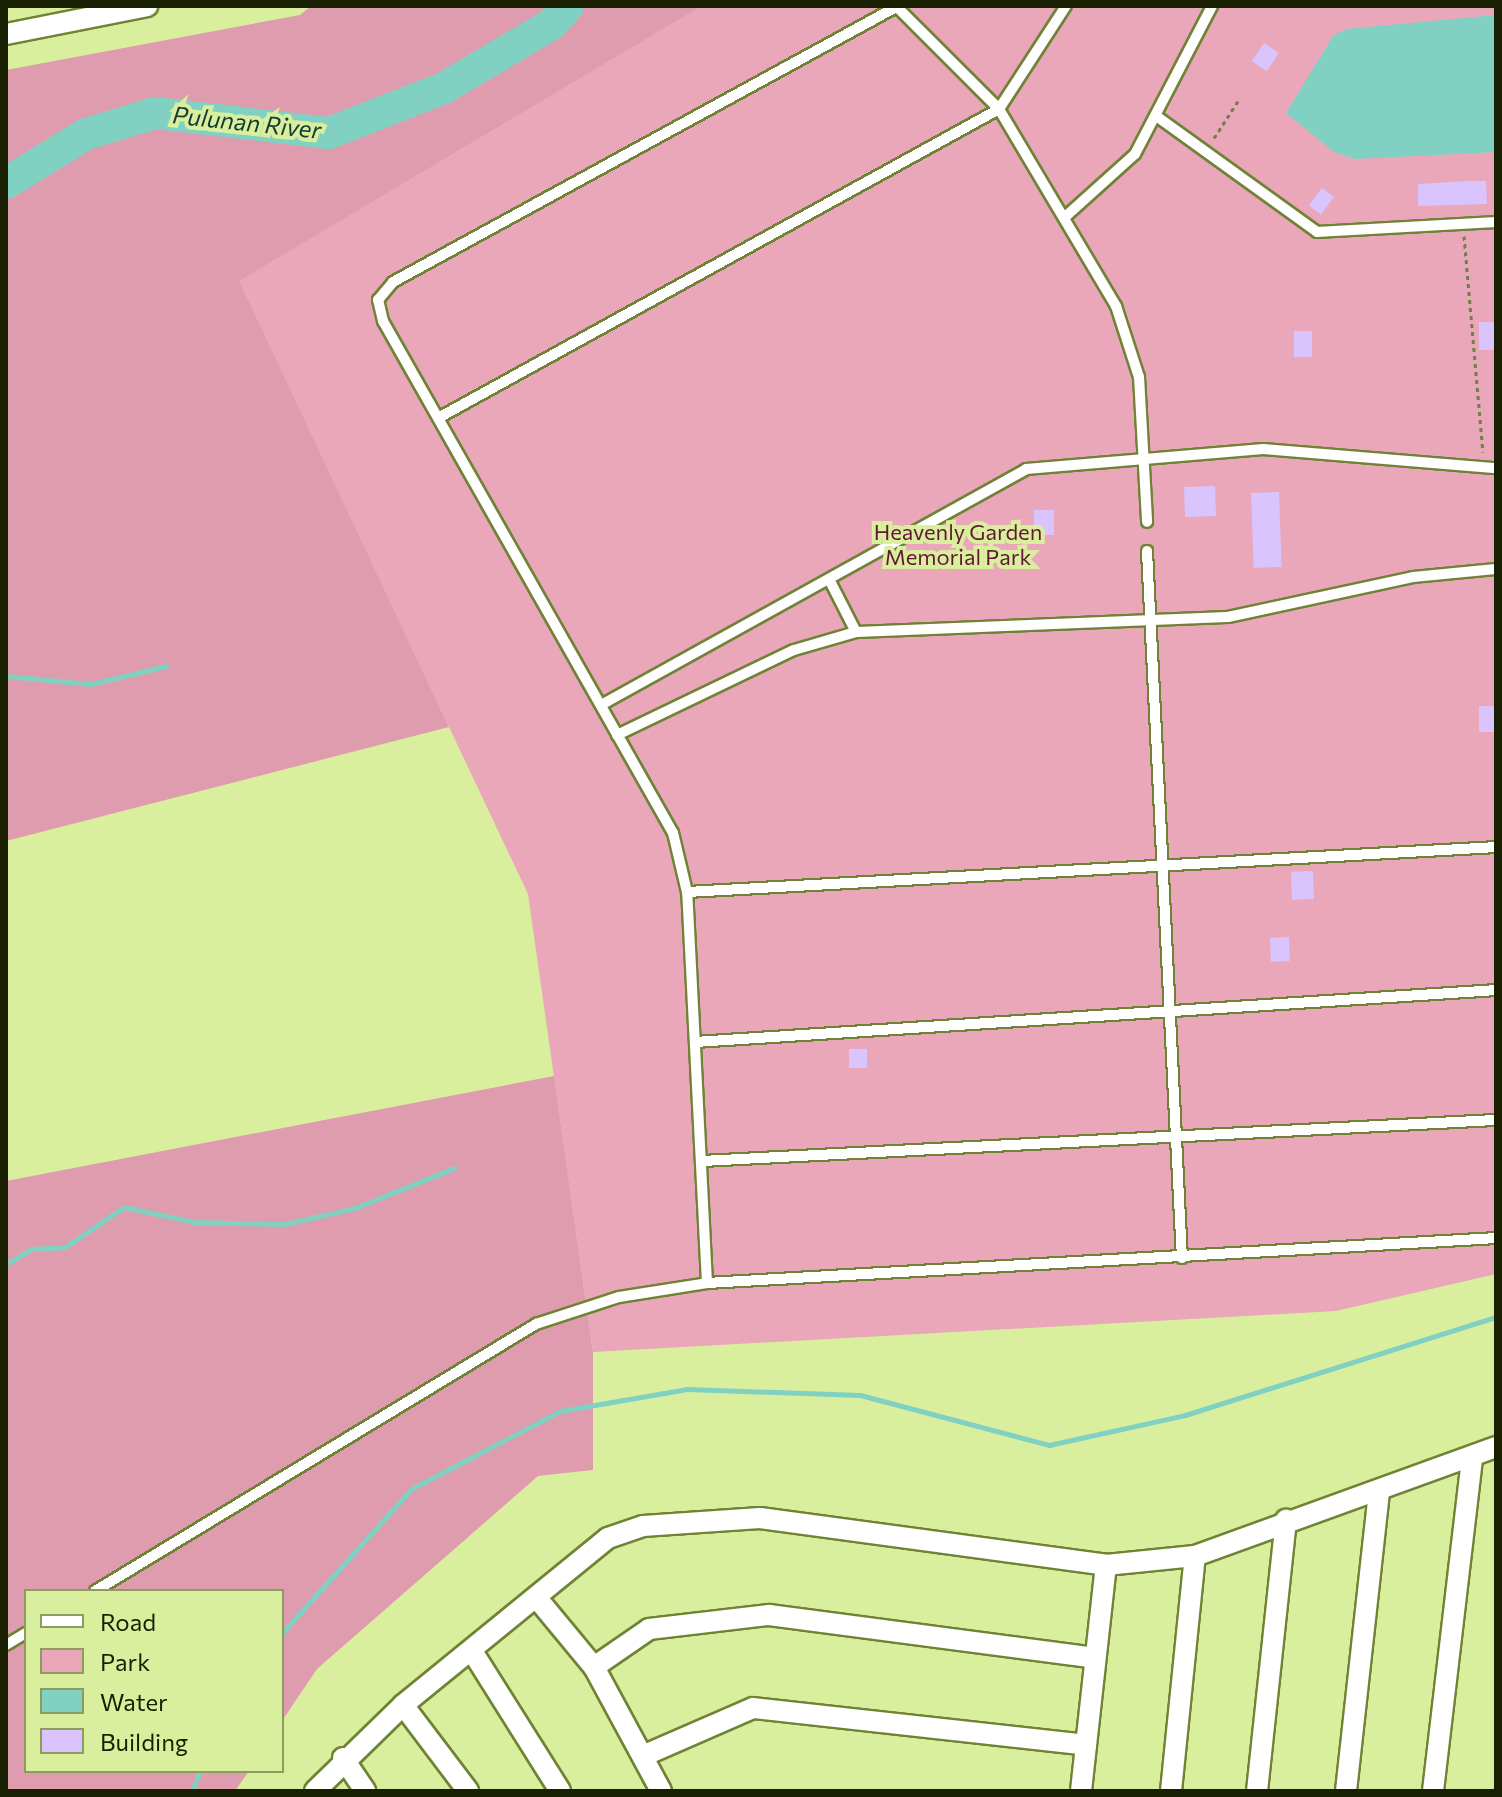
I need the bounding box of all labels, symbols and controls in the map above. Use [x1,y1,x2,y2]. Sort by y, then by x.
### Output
water label: Pulunan River [171,100,323,144]
park label: Heavenly Garden Memorial Park [874,518,1042,570]
legend [24,1589,284,1773]
text: Road [100,1607,156,1636]
text: Park [100,1647,150,1676]
text: Water [100,1687,168,1716]
text: Building [100,1727,188,1756]

